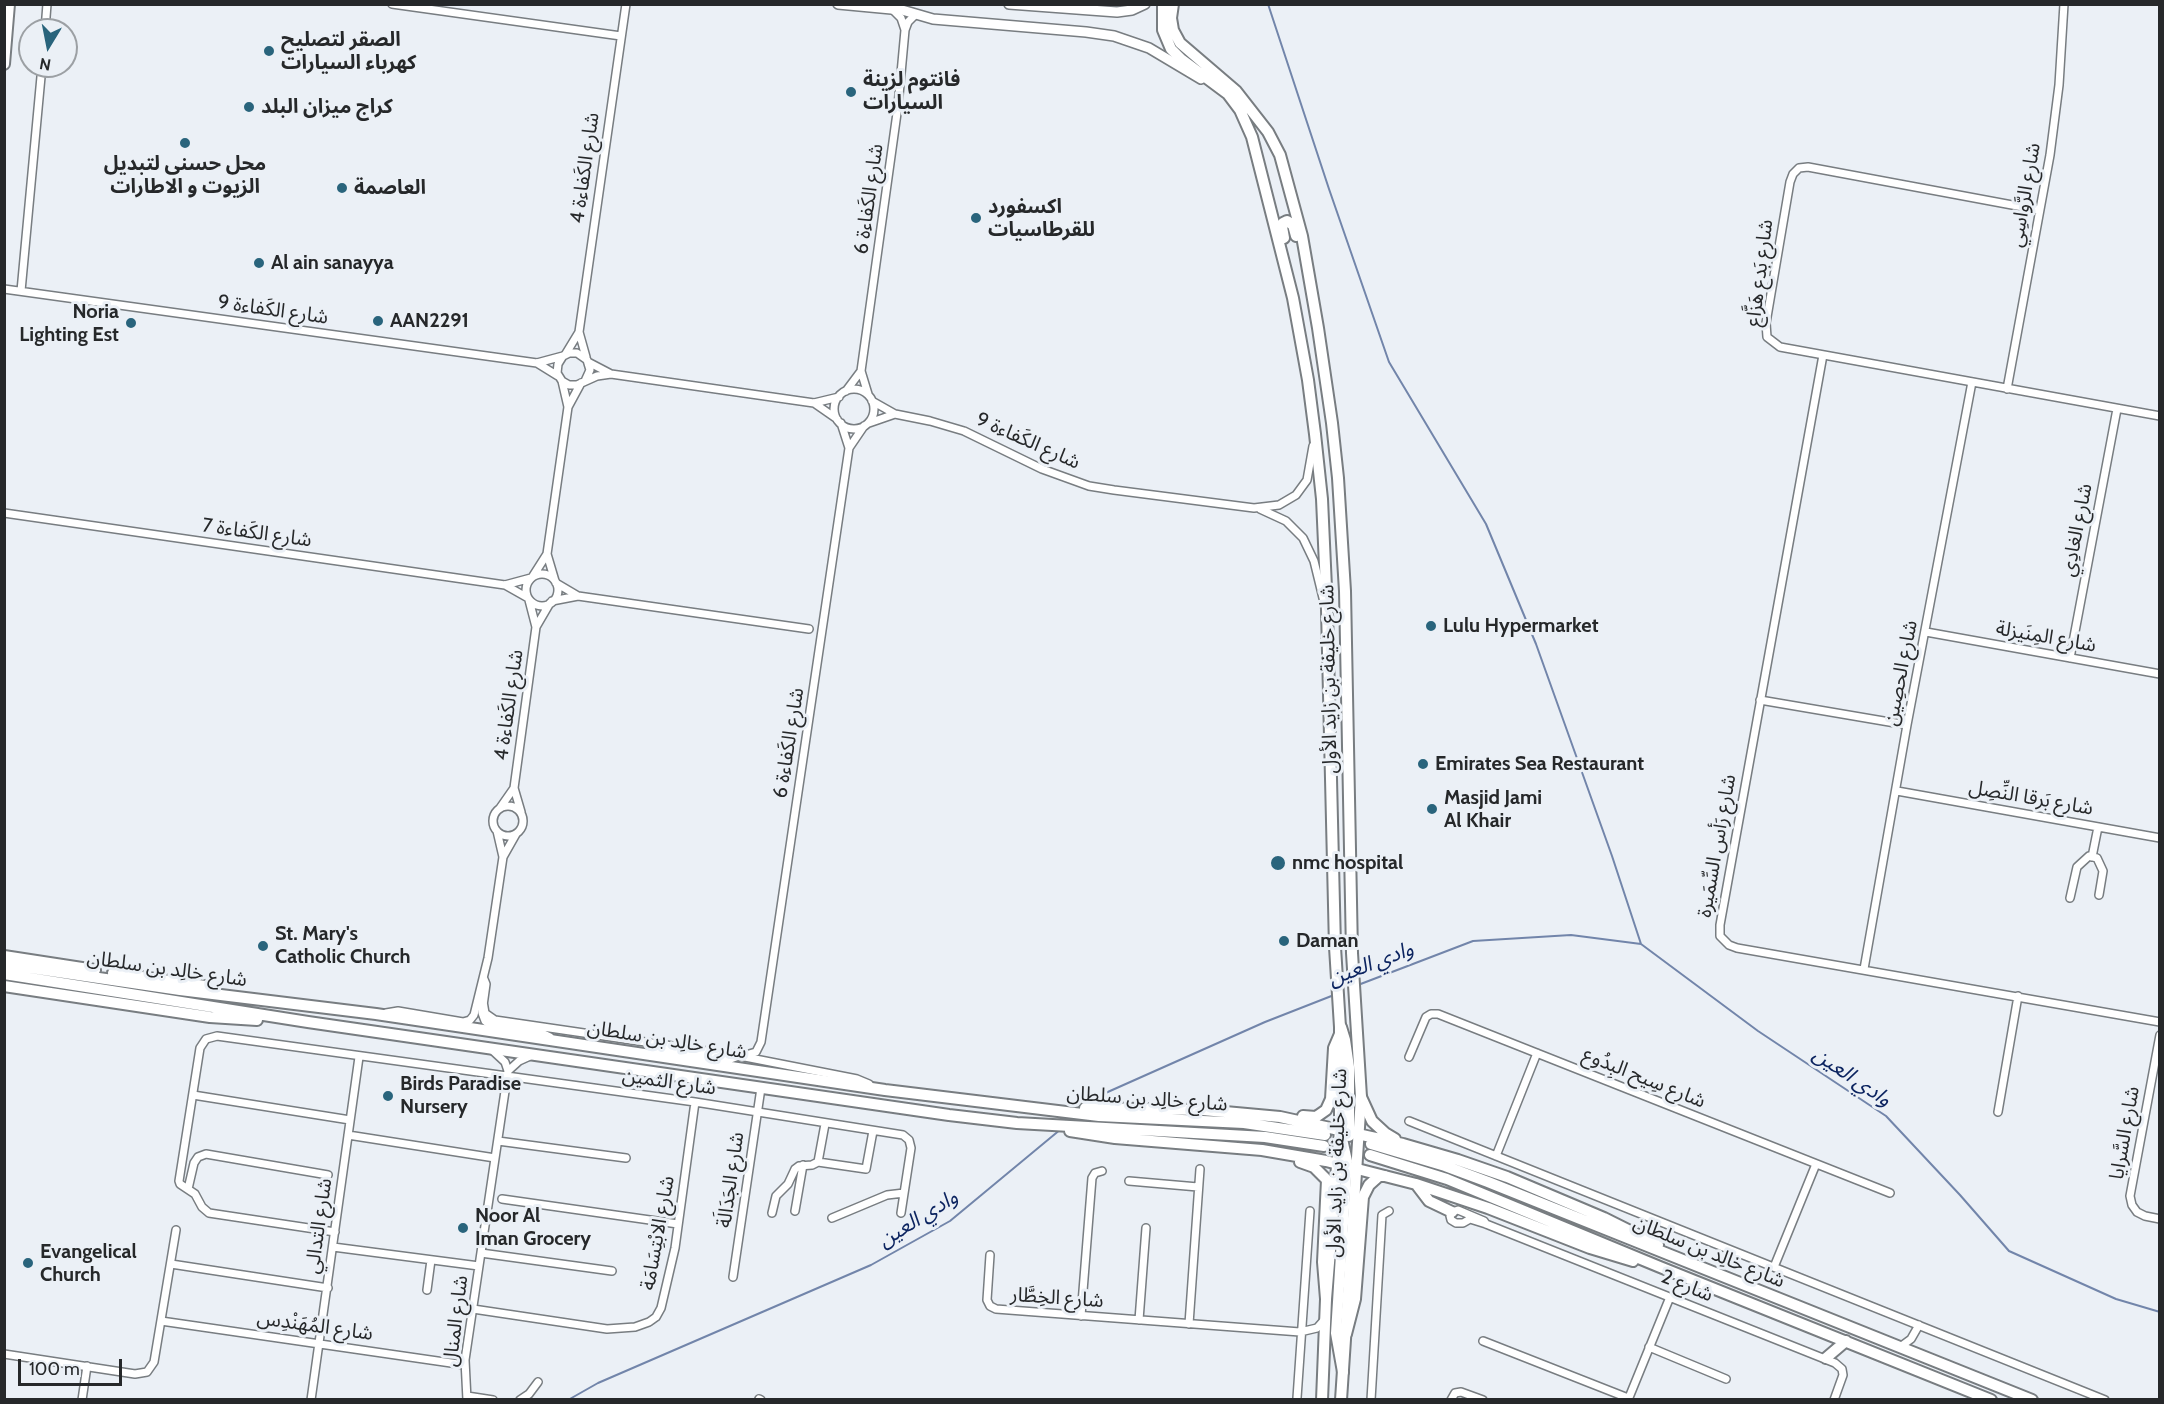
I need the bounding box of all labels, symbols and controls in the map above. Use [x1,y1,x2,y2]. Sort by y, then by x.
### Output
north arrow [18,18,78,78]
place label: الصقر لتصليح كهرباء السيارات [281,28,416,75]
marker: الصقر لتصليح كهرباء السيارات [262,44,276,58]
text: N [38,54,52,75]
place label: فانتوم لزينة السيارات [863,68,960,115]
marker: فانتوم لزينة السيارات [844,85,858,99]
place label: كراج ميزان البلد [261,95,393,119]
marker: كراج ميزان البلد [242,100,256,114]
street label: شارع الكَفاءة 4 [565,111,605,225]
marker: محل حسنى لتبديل الزيوت و الاطارات [178,136,192,150]
street label: شارع الرَّواسِي [2004,141,2046,249]
street label: شارع الكَفاءة 6 [849,142,889,256]
place label: محل حسنى لتبديل الزيوت و الاطارات [104,152,266,199]
place label: العاصمة [354,176,426,200]
marker: العاصمة [335,181,349,195]
place label: اكسفورد للقرطاسيات [988,195,1095,242]
marker: اكسفورد للقرطاسيات [969,211,983,225]
street label: شارع بَدع هَزَّاع [1742,218,1778,328]
place label: Al ain sanayya [271,251,394,275]
marker: Al ain sanayya [252,256,266,270]
street label: شارع الكَفاءة 9 [216,290,330,330]
place label: Noria Lighting Est [19,300,119,347]
place label: AAN2291 [390,309,469,333]
marker: AAN2291 [371,314,385,328]
marker: Noria Lighting Est [124,316,138,330]
street label: شارع الكَفاءة 9 [972,407,1084,475]
street label: شارع الغادِي [2056,481,2098,579]
street label: شارع الكَفاءة 7 [201,513,313,553]
street label: شارع خليفة بن زايد الأول [1315,584,1343,774]
place label: Lulu Hypermarket [1443,614,1599,638]
street label: شارع المِنَيزلة [1994,616,2098,658]
street label: شارع الحصِين [1879,618,1923,728]
marker: Lulu Hypermarket [1424,619,1438,633]
street label: شارع الكَفاءة 4 [489,648,529,762]
street label: شارع الكَفاءة 6 [768,686,810,800]
place label: Emirates Sea Restaurant [1435,752,1644,776]
marker: Emirates Sea Restaurant [1416,757,1430,771]
street label: شارع رَأس السِّمَيرة [1693,773,1741,919]
street label: شارع بَرقا النِّصِل [1967,775,2095,821]
place label: Masjid Jami Al Khair [1444,786,1542,833]
marker: Masjid Jami Al Khair [1425,802,1439,816]
place label: nmc hospital [1292,851,1403,875]
marker: nmc hospital [1269,854,1287,872]
place label: St. Mary's Catholic Church [275,922,411,969]
place label: Daman [1296,929,1359,953]
marker: Daman [1277,934,1291,948]
water label: وادي العين [1325,936,1417,992]
marker: St. Mary's Catholic Church [256,939,270,953]
street label: شارع خالِد بن سلطان [85,946,249,992]
street label: شارع خالِد بن سلطان [585,1016,749,1064]
street label: شارع سِيح البِدُوع [1579,1042,1709,1114]
water label: وادي العين [1808,1042,1896,1112]
street label: شارع الثمين [621,1064,717,1100]
street label: شارع خليفة بن زايد الأول [1322,1068,1352,1258]
place label: Birds Paradise Nursery [400,1072,521,1119]
street label: شارع خالِد بن سلطان [1066,1081,1228,1117]
street label: شارع السَّرايا [2105,1084,2145,1182]
marker: Birds Paradise Nursery [381,1089,395,1103]
street label: شارع الجَدَالَة [712,1131,750,1229]
street label: شارع الابْتِسَامَة [636,1174,680,1292]
street label: شارع التدالي [300,1177,338,1275]
water label: وادي العين [874,1185,962,1253]
place label: Noor Al Iman Grocery [475,1204,591,1251]
street label: شارع خالِد بن سلطان [1630,1211,1788,1293]
marker: Noor Al Iman Grocery [456,1221,470,1235]
place label: Evangelical Church [40,1240,137,1287]
marker: Evangelical Church [21,1256,35,1270]
street label: شارع 2 [1657,1265,1717,1307]
street label: شارع المنال [439,1274,473,1368]
street label: شارع الخِطَّار [1010,1283,1104,1313]
street label: شارع المُهَنْدِس [255,1306,375,1346]
scale bar [21,1347,124,1385]
text: 100 m [29,1358,80,1380]

